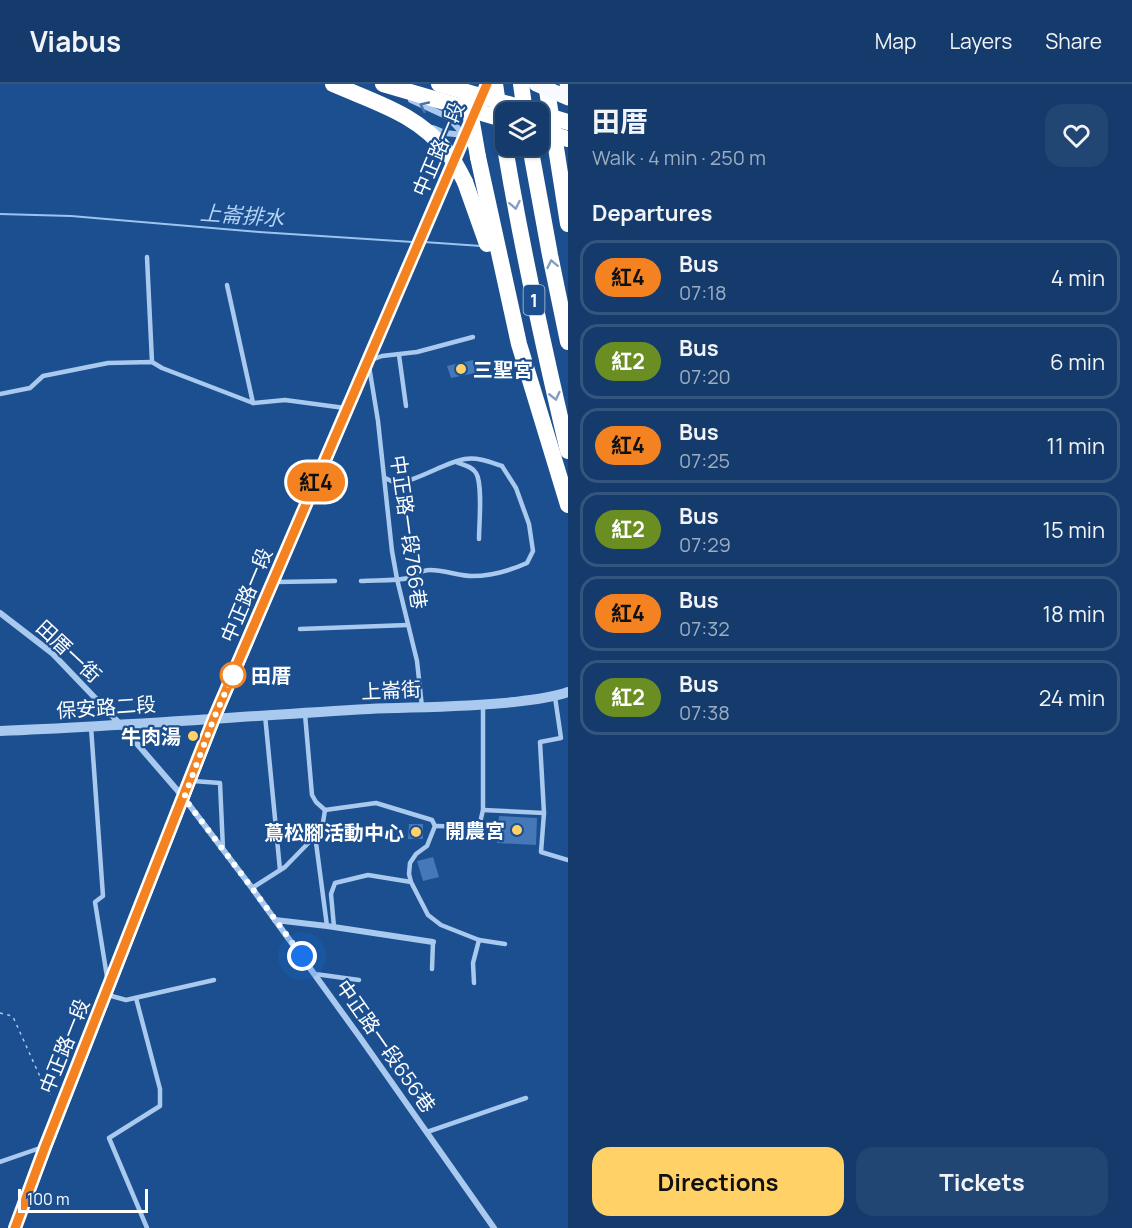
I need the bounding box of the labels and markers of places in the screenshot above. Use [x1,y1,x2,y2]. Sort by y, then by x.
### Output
place label: 三聖宮 [473,356,533,383]
marker: 三聖宮 [454,362,468,376]
marker: 田厝 [220,662,246,688]
place label: 田厝 [251,662,291,689]
place label: 牛肉湯 [121,723,181,750]
marker: 牛肉湯 [186,729,200,743]
place label: 開農宮 [445,817,505,844]
place label: 蔦松腳活動中心 [264,819,404,846]
marker: 開農宮 [510,823,524,837]
marker: 蔦松腳活動中心 [409,825,423,839]

